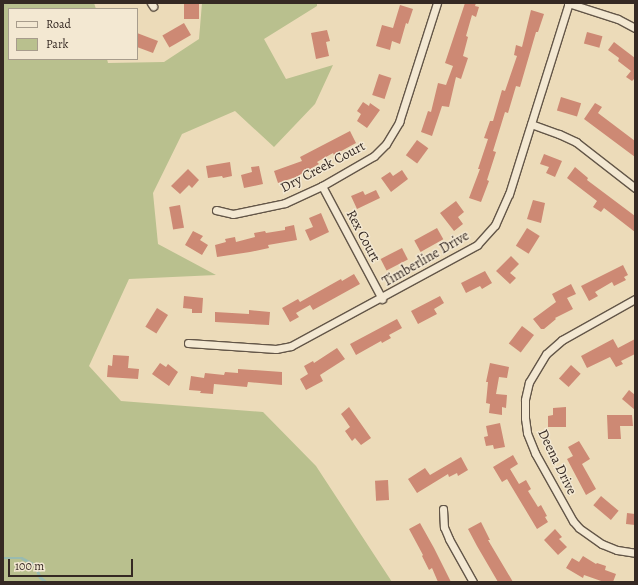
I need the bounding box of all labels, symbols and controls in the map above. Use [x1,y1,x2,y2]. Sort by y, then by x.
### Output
legend [8,8,138,60]
text: Road [46,16,71,32]
text: Park [46,36,69,52]
street label: Dry Creek Court [278,138,368,196]
street label: Rex Court [342,207,384,265]
street label: Timberline Drive [380,227,472,291]
street label: Deena Drive [534,427,580,497]
scale bar [10,551,135,577]
text: 100 m [15,558,44,574]

